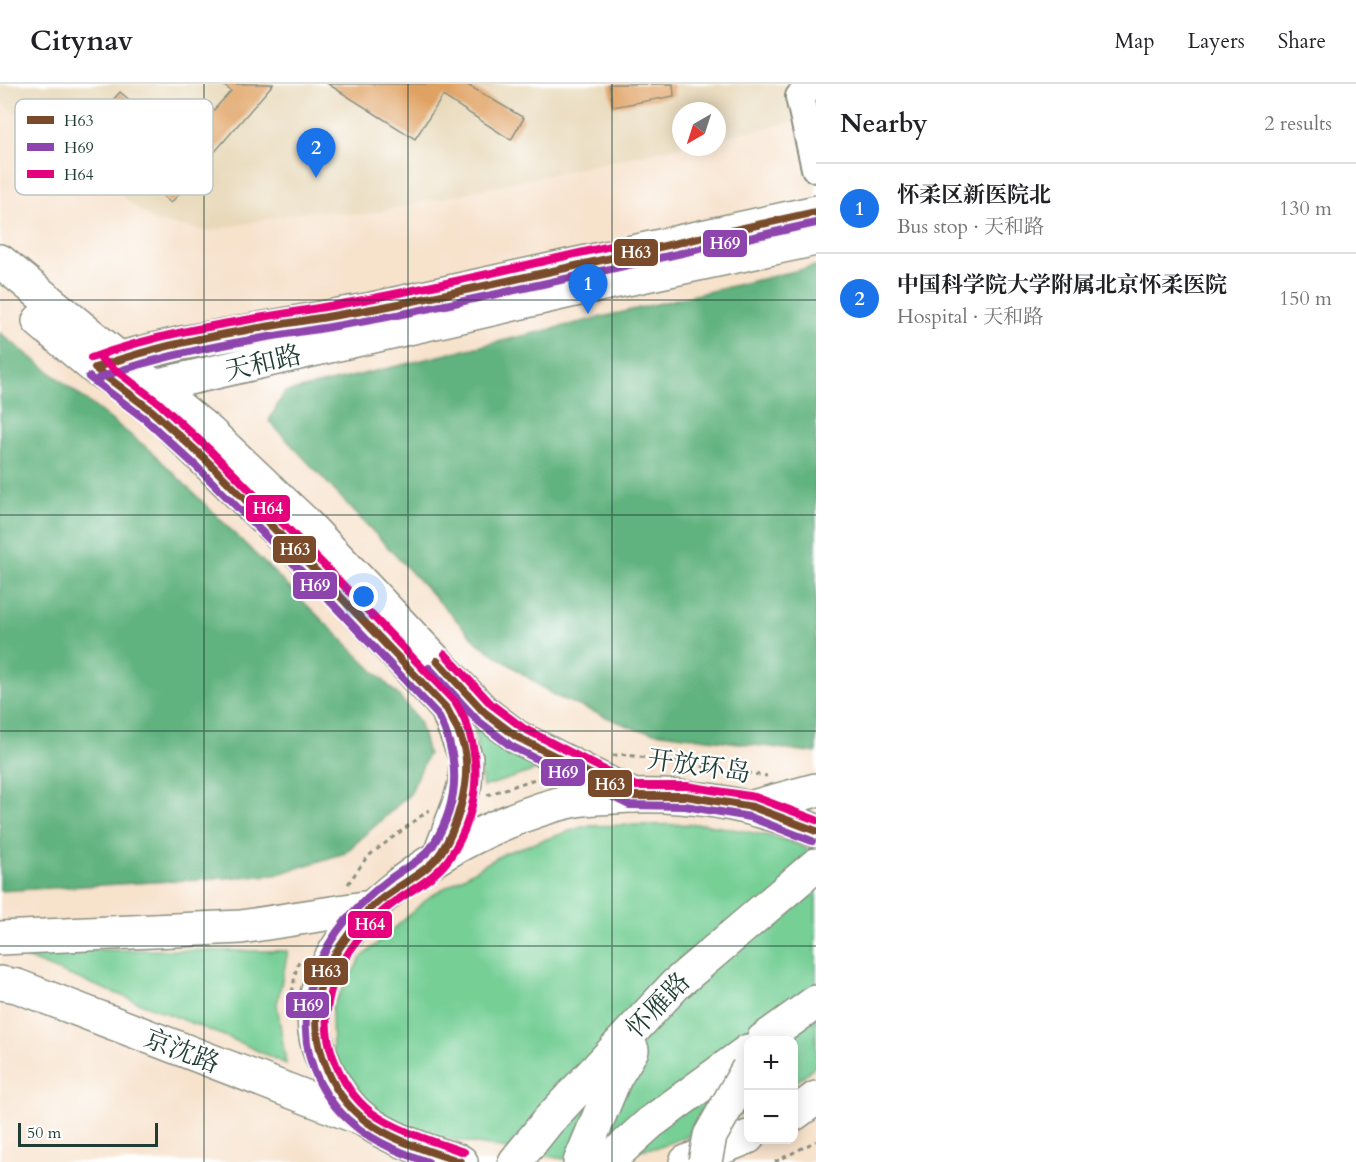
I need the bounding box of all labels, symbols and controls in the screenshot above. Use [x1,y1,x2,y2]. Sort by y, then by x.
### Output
text: Citynav [30,22,133,60]
text: Map [1115,27,1155,56]
text: Layers [1188,27,1245,56]
text: Share [1278,27,1326,56]
legend [15,99,213,195]
north arrow [672,102,726,156]
text: Nearby [840,106,928,141]
text: H63 [64,110,94,132]
text: 2 results [1264,110,1332,137]
pin: 2 [296,128,336,178]
text: H69 [64,137,94,159]
text: H64 [64,164,94,186]
text: 怀柔区新医院北 [897,180,1051,210]
text: 1 [854,195,865,222]
text: 130 m [1279,195,1332,222]
text: Bus stop · 天和路 [897,213,1044,240]
line badge: H69 [702,229,748,258]
text: H69 [710,233,740,255]
line badge: H63 [613,238,659,267]
text: H63 [621,242,651,264]
pin: 1 [568,264,608,314]
text: 中国科学院大学附属北京怀柔医院 [897,270,1227,300]
text: 2 [854,285,865,312]
text: 150 m [1279,285,1332,312]
text: Hospital · 天和路 [897,303,1043,330]
street label: 天和路 [221,337,305,389]
line badge: H64 [245,494,291,523]
text: H64 [253,498,283,520]
line badge: H63 [272,535,317,564]
text: H63 [280,539,310,561]
line badge: H69 [292,571,338,600]
text: H69 [300,575,330,597]
your location [349,582,378,611]
street label: 开放环岛 [645,741,753,791]
line badge: H69 [540,758,586,787]
text: H69 [548,762,578,784]
line badge: H63 [587,769,633,798]
text: H63 [595,774,625,796]
line badge: H64 [347,910,393,939]
text: H64 [355,914,385,936]
line badge: H63 [303,957,349,986]
text: H63 [311,961,341,983]
street label: 怀雁路 [618,965,698,1045]
line badge: H69 [285,991,330,1019]
text: H69 [293,995,323,1017]
street label: 京沈路 [139,1021,225,1081]
map controls [744,1036,798,1144]
button: + [744,1036,798,1090]
button: − [744,1090,798,1144]
scale bar [18,1120,158,1148]
text: 50 m [27,1122,61,1144]

